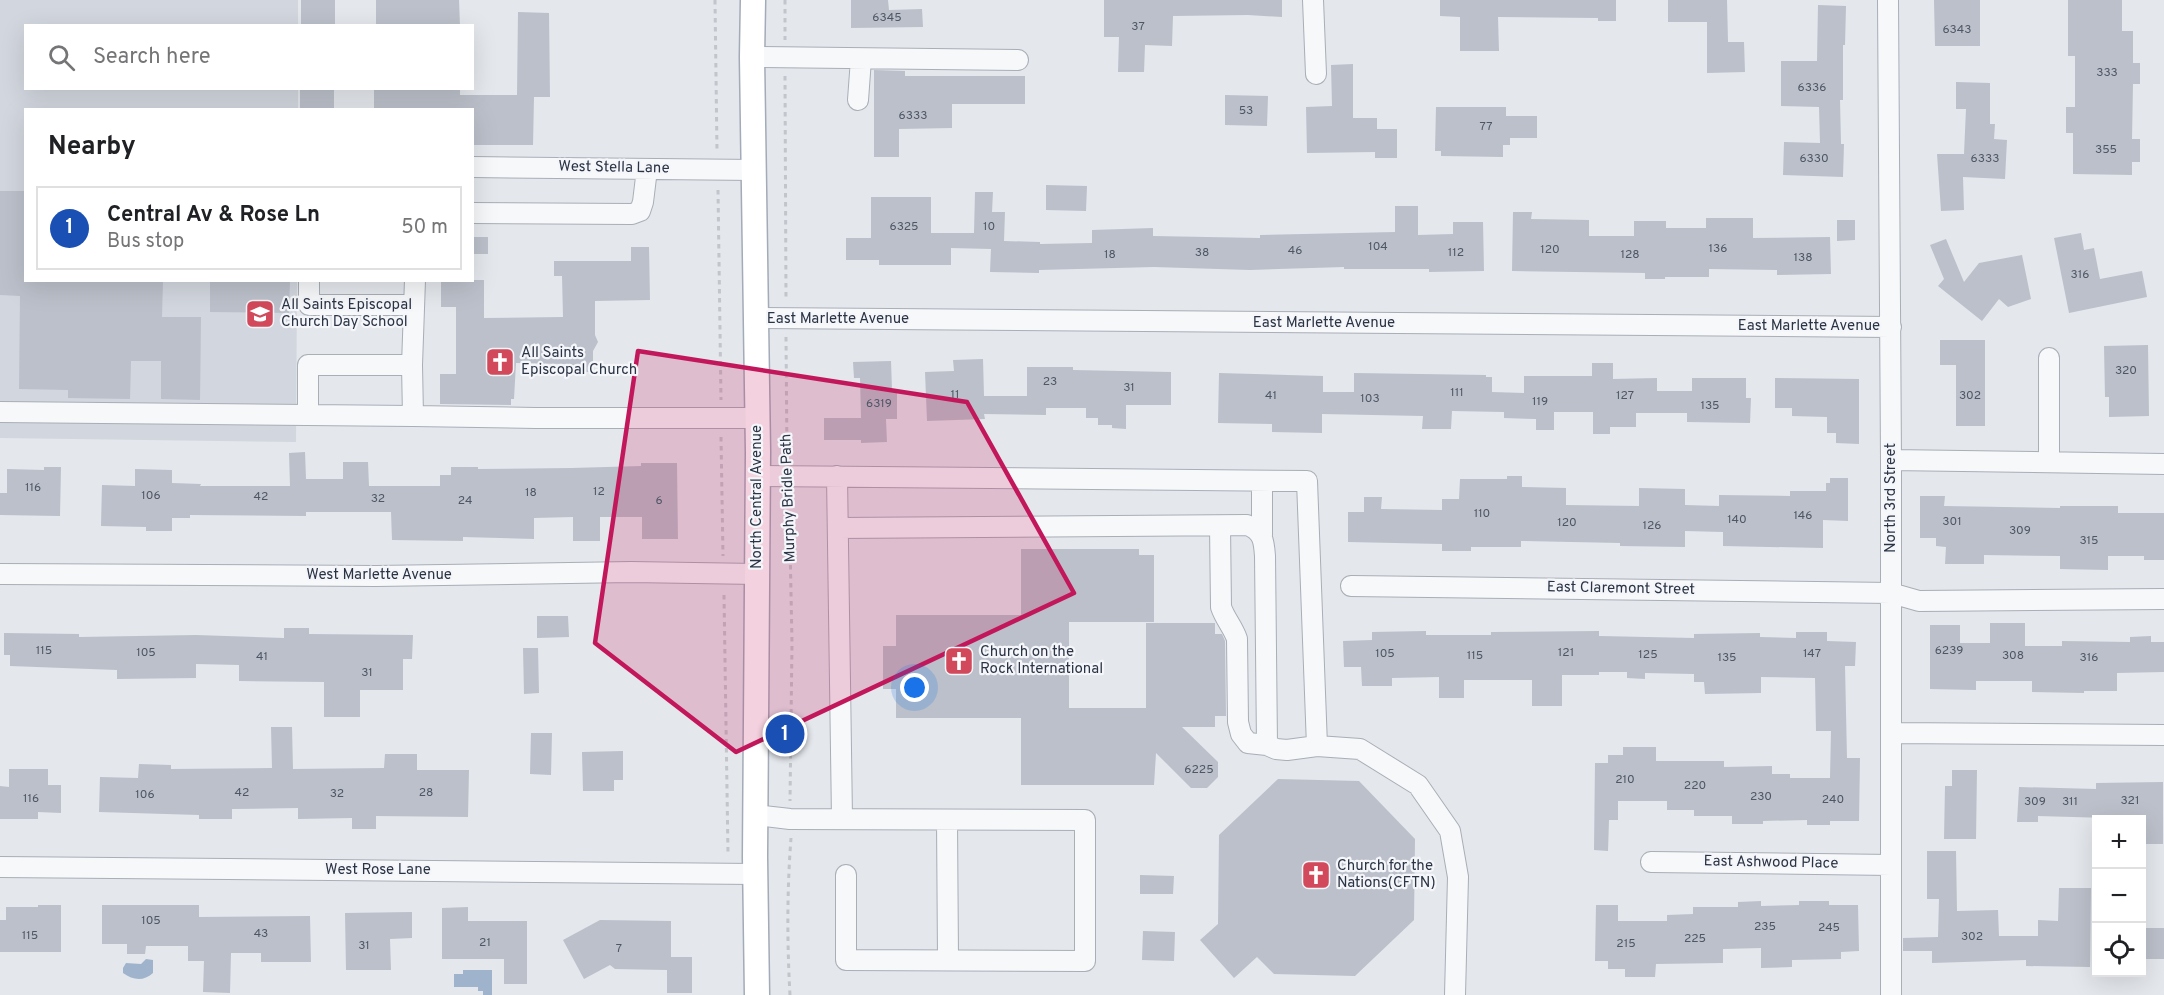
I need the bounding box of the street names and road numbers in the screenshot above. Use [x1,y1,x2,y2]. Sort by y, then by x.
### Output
street label: West Stella Lane [558,158,670,178]
street label: East Marlette Avenue [767,310,909,329]
street label: East Marlette Avenue [1253,314,1395,333]
street label: East Marlette Avenue [1738,317,1880,336]
street label: North Central Avenue [748,425,767,569]
street label: Murphy Bridle Path [777,433,801,563]
street label: North 3rd Street [1882,443,1901,553]
street label: West Marlette Avenue [306,566,452,585]
street label: East Claremont Street [1547,578,1695,600]
street label: East Ashwood Place [1704,852,1838,874]
street label: West Rose Lane [325,861,431,880]

